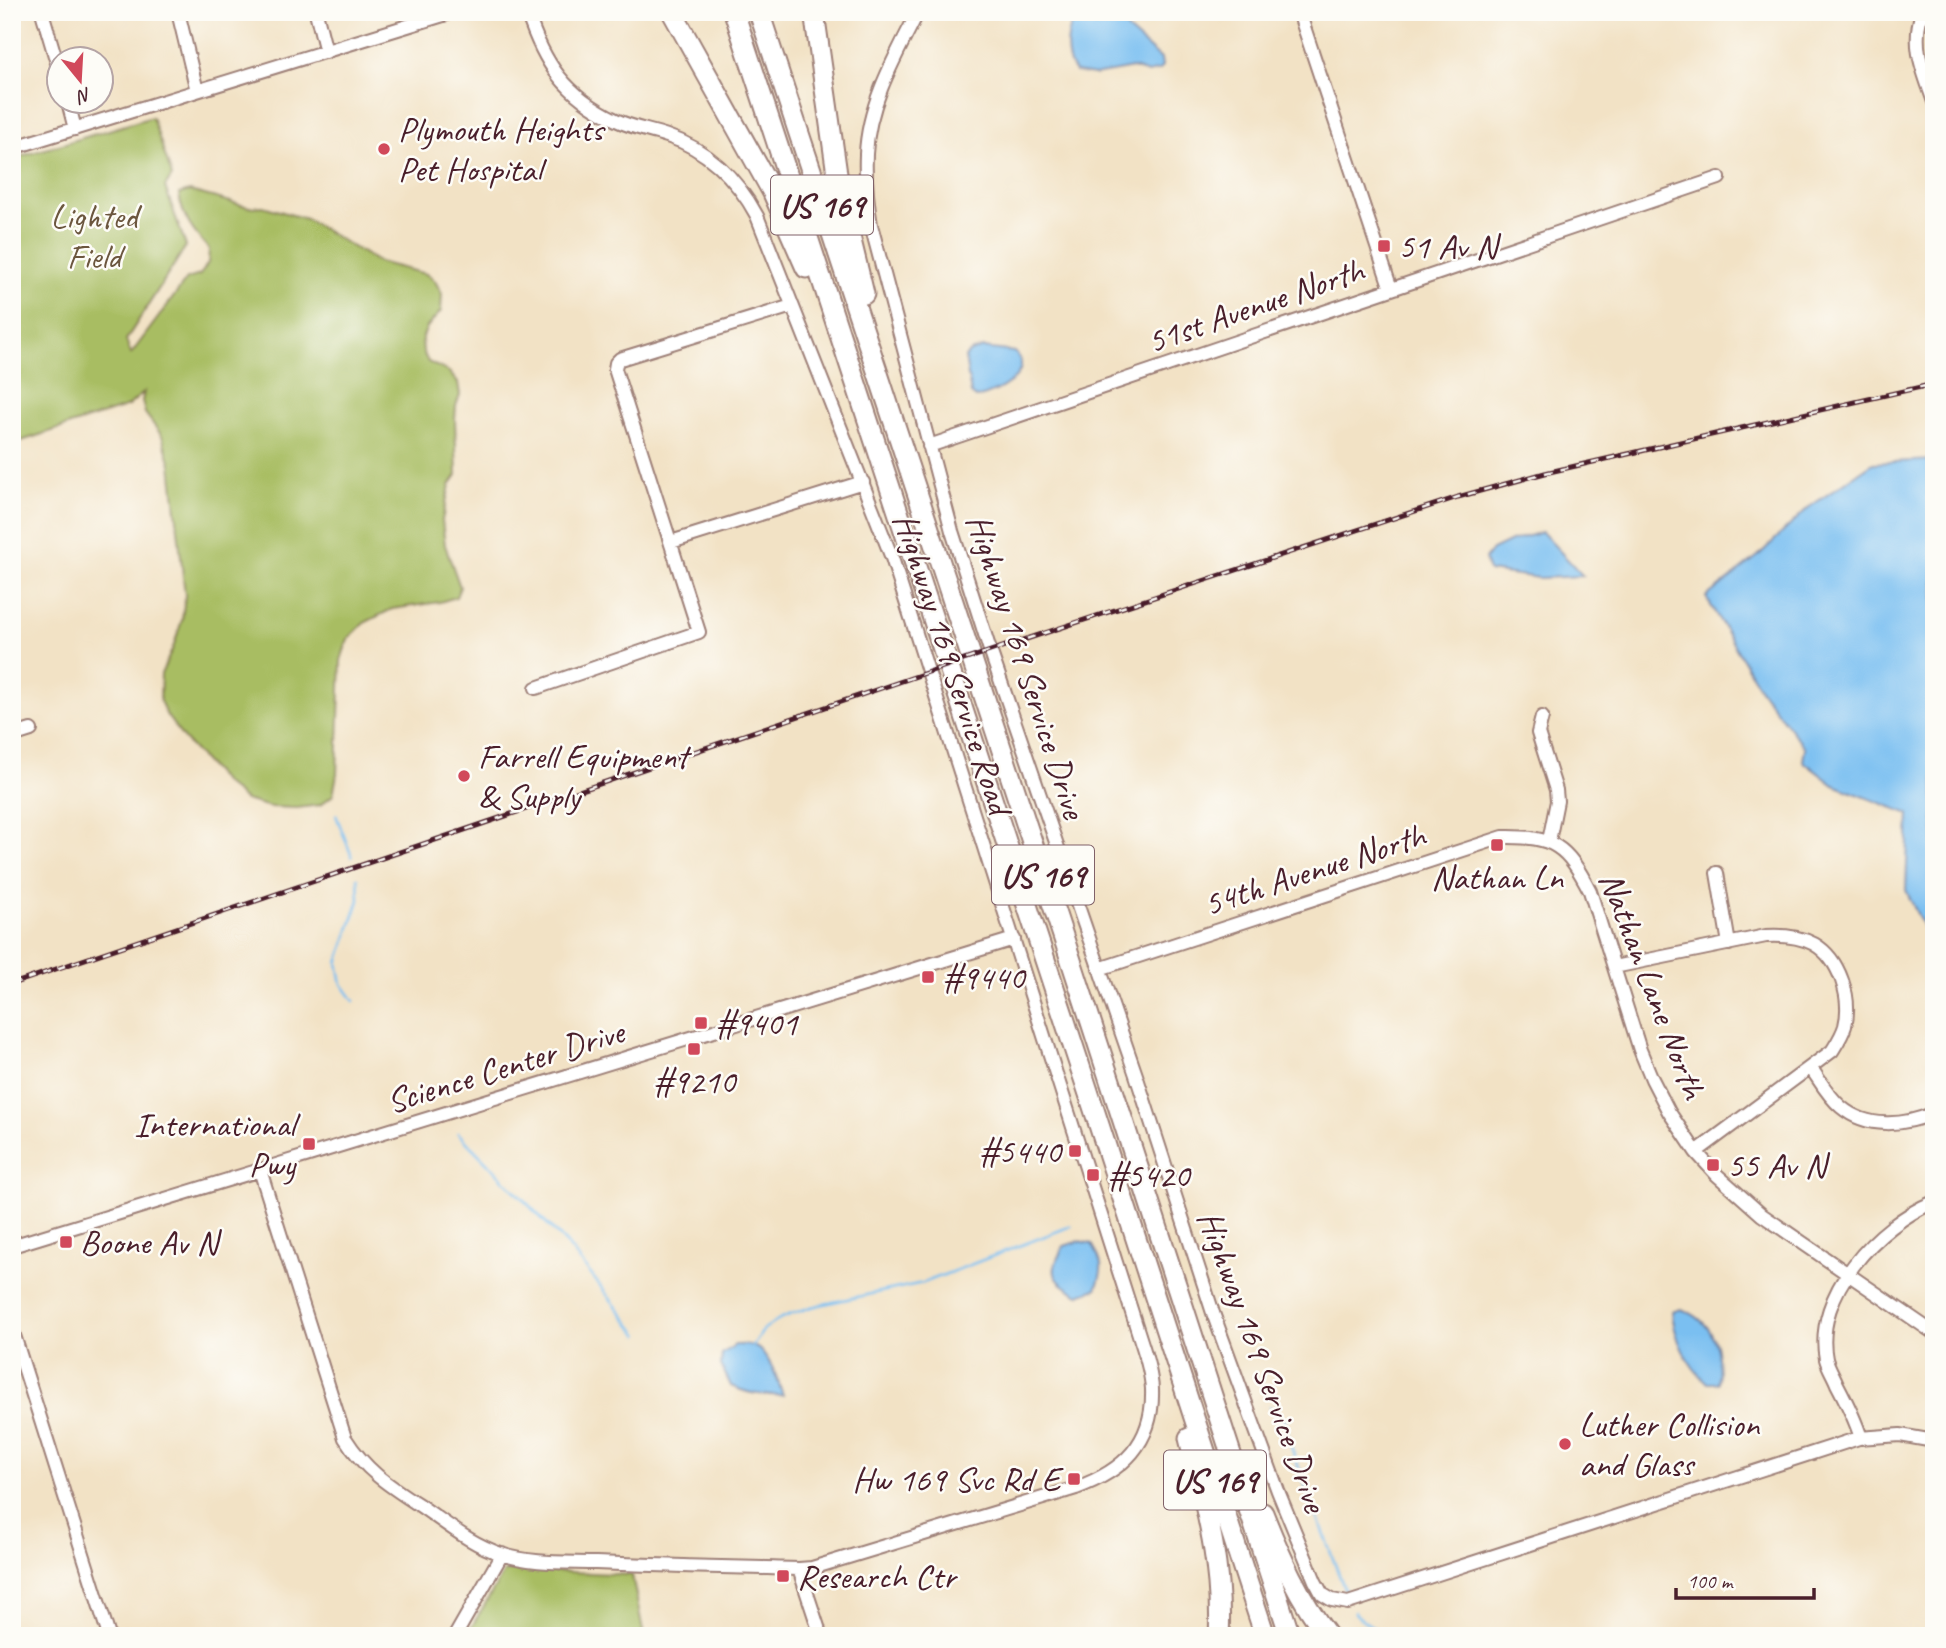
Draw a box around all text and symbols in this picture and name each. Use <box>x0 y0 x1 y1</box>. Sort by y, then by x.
north arrow <box>46 46 116 116</box>
text: N <box>73 82 94 109</box>
place label: Plymouth Heights Pet Hospital <box>398 107 606 192</box>
marker: Plymouth Heights Pet Hospital <box>376 141 392 157</box>
road number: US 169 <box>771 176 873 234</box>
park label: Lighted Field <box>51 194 143 279</box>
place label: 51 Av N <box>1398 224 1501 269</box>
marker: 51 Av N <box>1376 238 1392 254</box>
street label: 51st Avenue North <box>1141 247 1371 364</box>
street label: Highway 169 Service Road <box>883 507 1024 824</box>
street label: Highway 169 Service Drive <box>956 508 1098 827</box>
place label: Farrell Equipment & Supply <box>478 734 692 819</box>
marker: Farrell Equipment & Supply <box>456 768 472 784</box>
street label: 54th Avenue North <box>1198 812 1432 926</box>
marker: Nathan Ln <box>1489 837 1505 853</box>
road number: US 169 <box>992 846 1094 904</box>
place label: Nathan Ln <box>1431 855 1564 900</box>
street label: Nathan Lane North <box>1589 865 1717 1107</box>
place label: #9440 <box>942 955 1027 1000</box>
marker: #9440 <box>920 969 936 985</box>
place label: #9401 <box>715 1001 800 1046</box>
street label: Science Center Drive <box>381 1008 632 1124</box>
marker: #9401 <box>693 1015 709 1031</box>
marker: #9210 <box>686 1041 702 1057</box>
place label: #9210 <box>653 1059 738 1104</box>
place label: International Pwy <box>134 1102 301 1187</box>
place label: #5440 <box>978 1129 1063 1174</box>
marker: International Pwy <box>301 1136 317 1152</box>
marker: #5440 <box>1067 1143 1083 1159</box>
place label: 55 Av N <box>1727 1143 1830 1188</box>
place label: #5420 <box>1107 1153 1192 1198</box>
marker: 55 Av N <box>1705 1157 1721 1173</box>
marker: #5420 <box>1085 1167 1101 1183</box>
street label: Highway 169 Service Drive <box>1187 1204 1339 1520</box>
place label: Boone Av N <box>80 1220 222 1265</box>
marker: Boone Av N <box>58 1234 74 1250</box>
place label: Luther Collision and Glass <box>1579 1402 1760 1487</box>
marker: Luther Collision and Glass <box>1557 1436 1573 1452</box>
road number: US 169 <box>1164 1450 1266 1510</box>
place label: Hw 169 Svc Rd E <box>852 1457 1064 1502</box>
marker: Hw 169 Svc Rd E <box>1066 1471 1082 1487</box>
place label: Research Ctr <box>797 1554 958 1599</box>
scale bar <box>1676 1557 1815 1601</box>
marker: Research Ctr <box>775 1568 791 1584</box>
text: 100 m <box>1687 1568 1734 1594</box>

